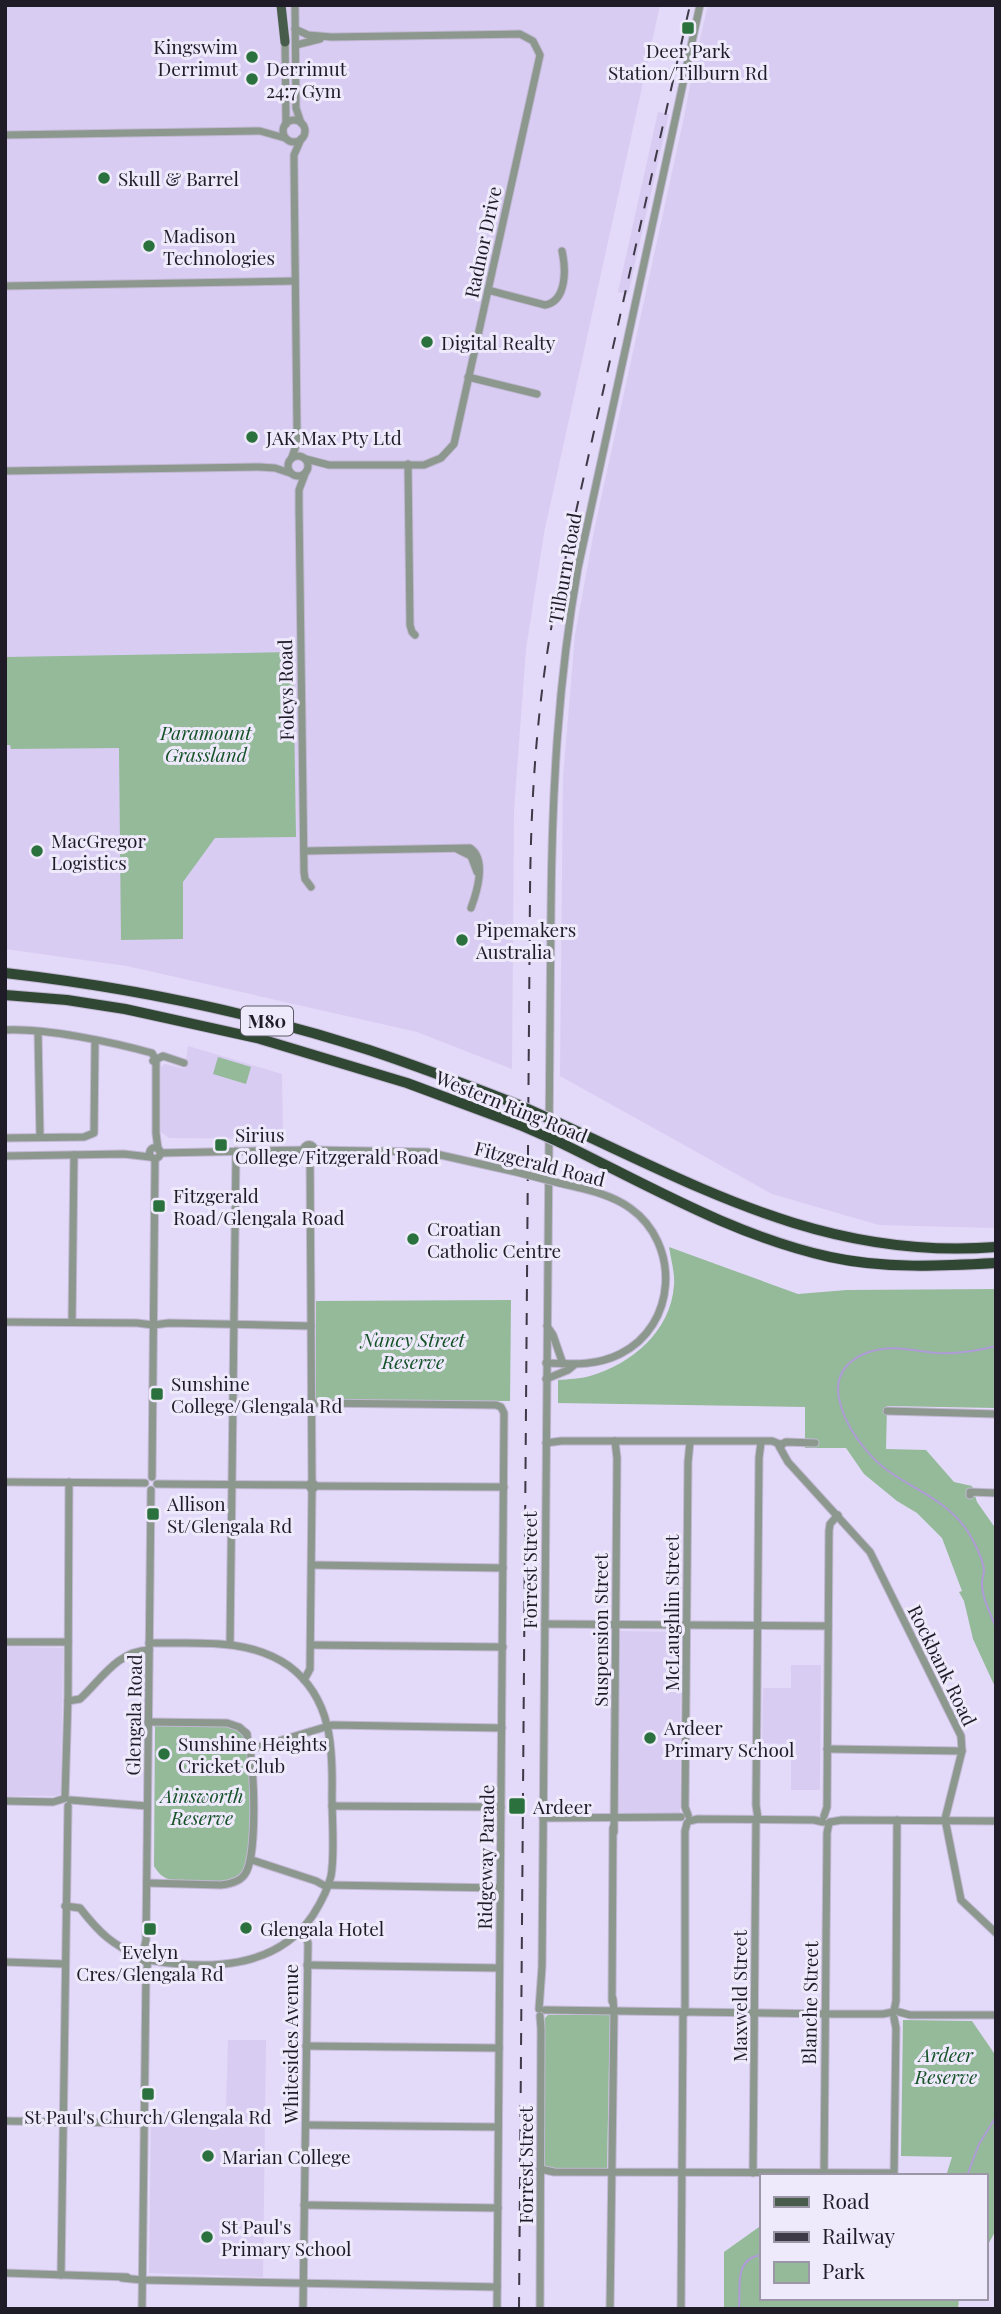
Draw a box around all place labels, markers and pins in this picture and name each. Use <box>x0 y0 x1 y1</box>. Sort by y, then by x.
marker: Deer Park Station/Tilburn Rd <box>680 20 696 36</box>
place label: Kingswim Derrimut <box>153 33 238 81</box>
place label: Deer Park Station/Tilburn Rd <box>608 37 768 85</box>
marker: Kingswim Derrimut <box>244 49 260 65</box>
place label: Derrimut 24:7 Gym <box>266 55 347 103</box>
marker: Derrimut 24:7 Gym <box>244 71 260 87</box>
place label: Skull & Barrel <box>118 165 239 191</box>
marker: Skull & Barrel <box>96 170 112 186</box>
place label: Madison Technologies <box>163 222 275 270</box>
marker: Madison Technologies <box>141 238 157 254</box>
place label: Digital Realty <box>441 329 556 355</box>
marker: Digital Realty <box>419 334 435 350</box>
place label: JAK Max Pty Ltd <box>265 424 402 450</box>
marker: JAK Max Pty Ltd <box>244 429 260 445</box>
place label: MacGregor Logistics <box>51 827 146 875</box>
marker: MacGregor Logistics <box>29 843 45 859</box>
place label: Pipemakers Australia <box>475 916 576 964</box>
marker: Pipemakers Australia <box>454 932 470 948</box>
place label: Sirius College/Fitzgerald Road <box>235 1121 439 1169</box>
marker: Sirius College/Fitzgerald Road <box>213 1137 229 1153</box>
place label: Fitzgerald Road/Glengala Road <box>173 1182 345 1230</box>
marker: Fitzgerald Road/Glengala Road <box>151 1198 167 1214</box>
place label: Croatian Catholic Centre <box>427 1215 561 1263</box>
marker: Croatian Catholic Centre <box>405 1231 421 1247</box>
place label: Sunshine College/Glengala Rd <box>171 1370 342 1418</box>
marker: Sunshine College/Glengala Rd <box>149 1386 165 1402</box>
place label: Allison St/Glengala Rd <box>166 1490 292 1538</box>
marker: Allison St/Glengala Rd <box>145 1506 161 1522</box>
place label: Ardeer Primary School <box>663 1714 795 1762</box>
place label: Sunshine Heights Cricket Club <box>178 1730 327 1778</box>
marker: Ardeer Primary School <box>642 1730 658 1746</box>
marker: Sunshine Heights Cricket Club <box>156 1746 172 1762</box>
place label: Ardeer <box>532 1793 592 1819</box>
marker: Ardeer <box>507 1796 527 1816</box>
place label: Glengala Hotel <box>260 1915 385 1941</box>
marker: Glengala Hotel <box>238 1920 254 1936</box>
marker: Evelyn Cres/Glengala Rd <box>142 1921 158 1937</box>
place label: Evelyn Cres/Glengala Rd <box>76 1938 224 1986</box>
marker: St Paul's Church/Glengala Rd <box>140 2086 156 2102</box>
place label: St Paul's Church/Glengala Rd <box>24 2103 272 2129</box>
place label: Marian College <box>222 2143 351 2169</box>
marker: Marian College <box>200 2148 216 2164</box>
place label: St Paul's Primary School <box>221 2213 352 2261</box>
marker: St Paul's Primary School <box>199 2229 215 2245</box>

